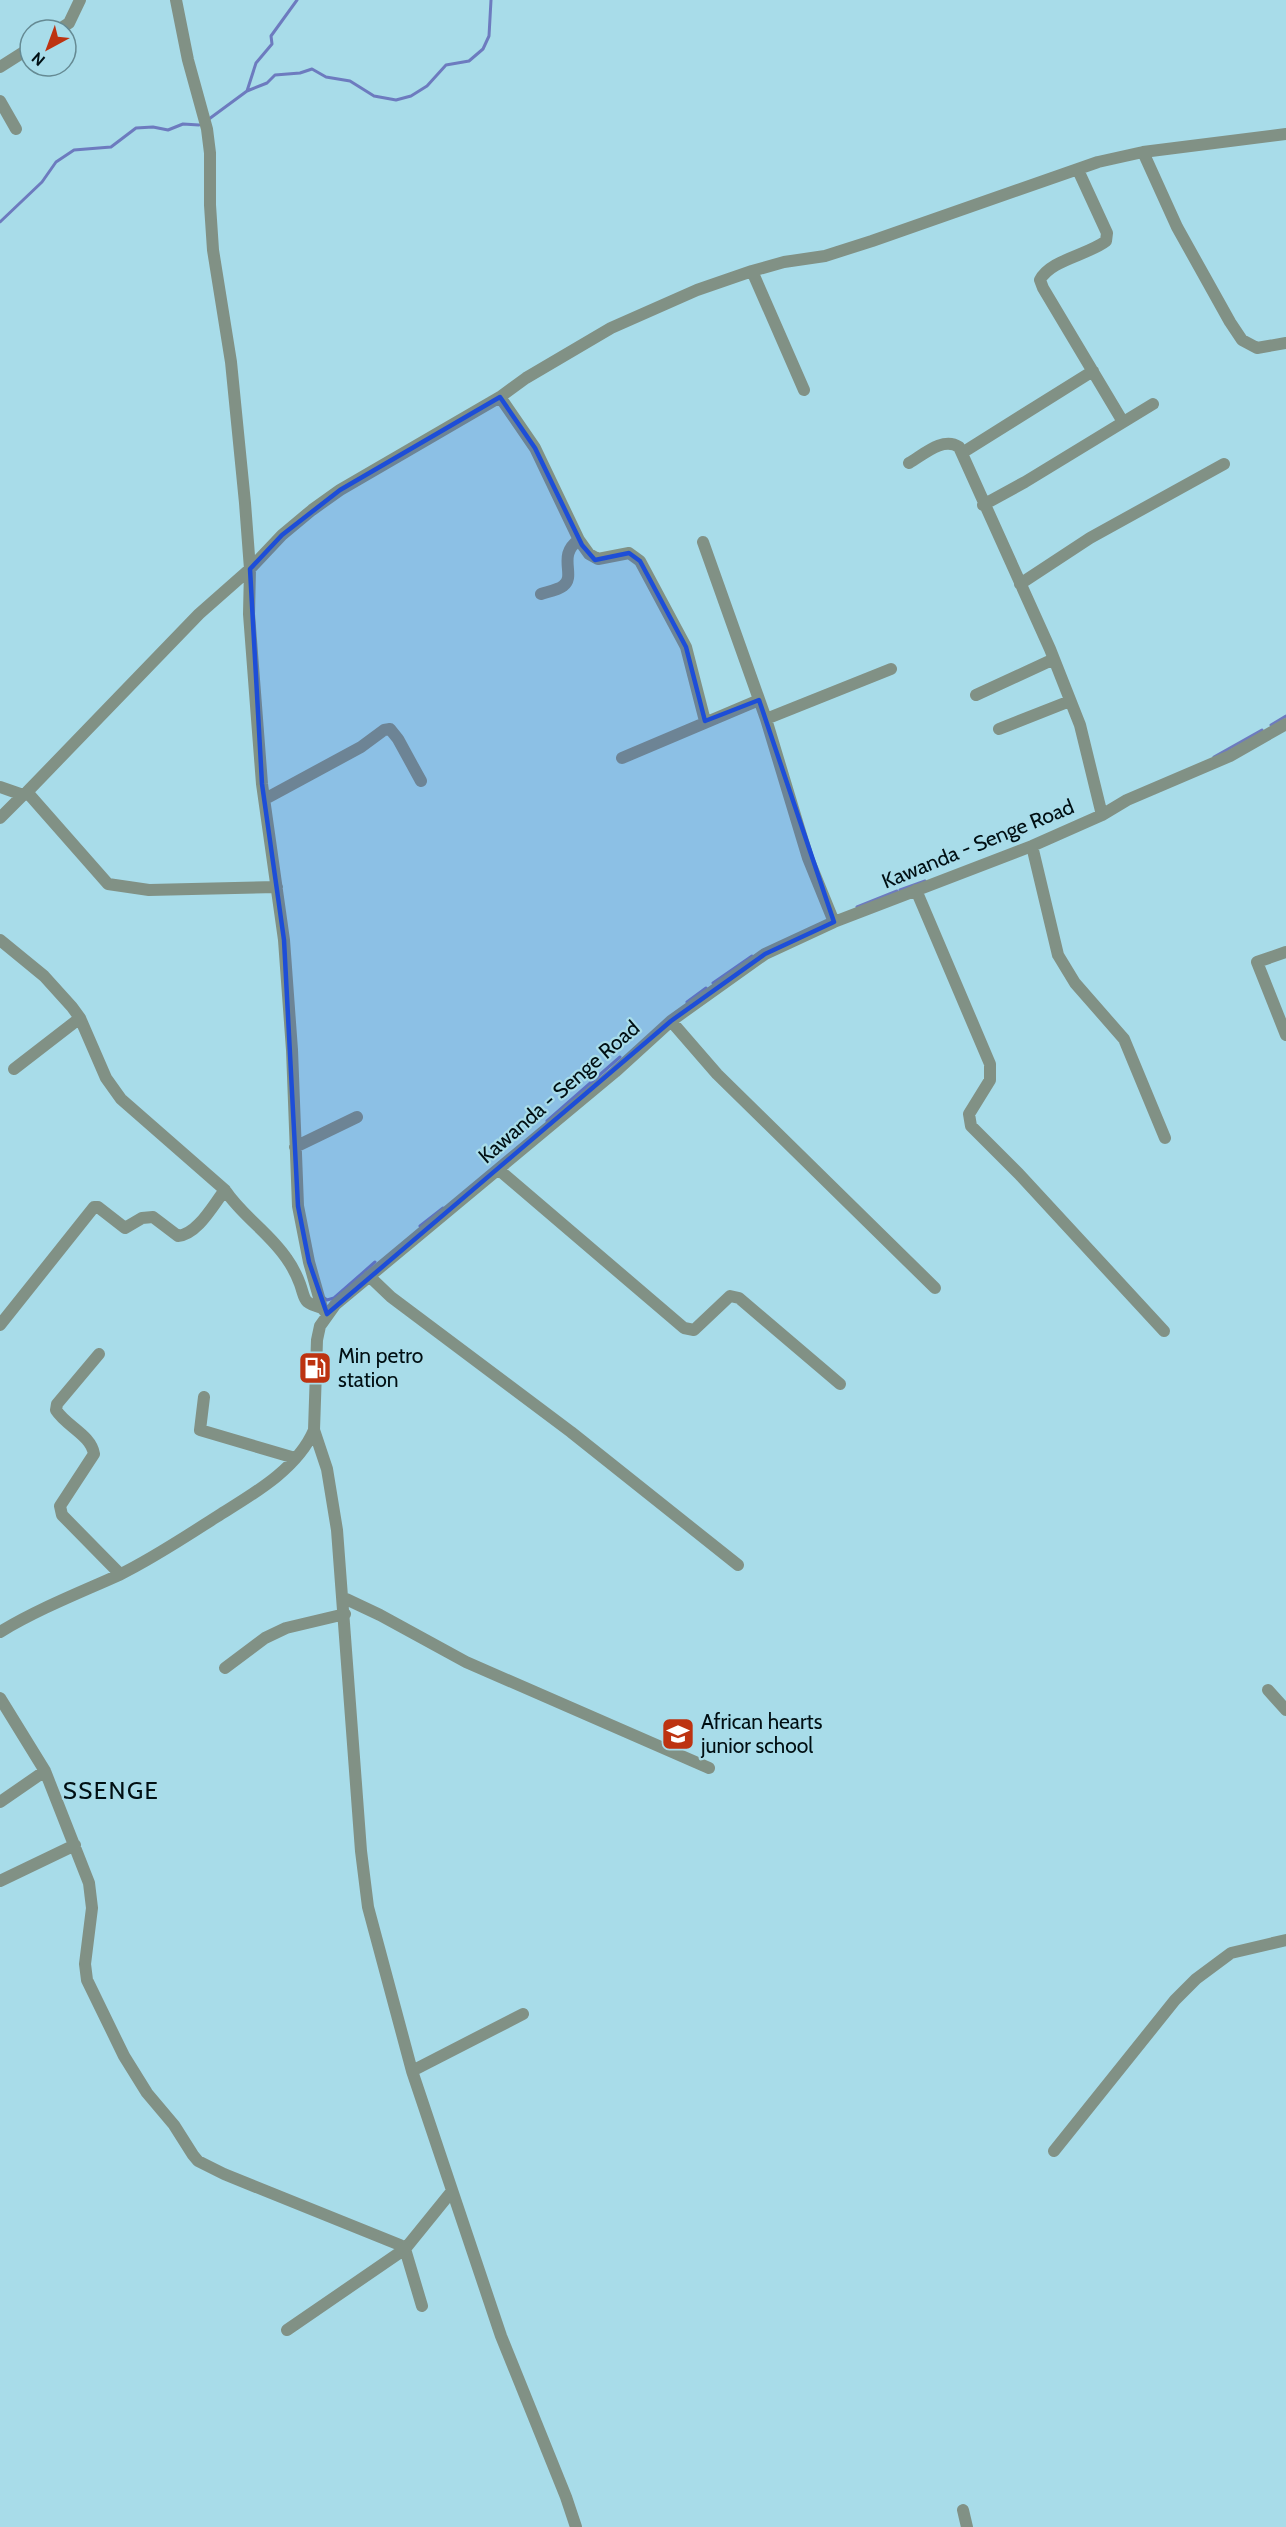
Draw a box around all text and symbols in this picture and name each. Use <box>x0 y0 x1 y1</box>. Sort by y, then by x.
north arrow <box>18 18 78 78</box>
text: N <box>28 48 49 70</box>
street label: Kawanda - Senge Road <box>878 794 1078 894</box>
street label: Kawanda - Senge Road <box>473 1015 644 1168</box>
place label: Min petro station <box>338 1343 423 1392</box>
fuel station icon: Min petro station <box>297 1350 333 1386</box>
place label: African hearts junior school <box>700 1709 823 1759</box>
school or university icon: African hearts junior school <box>660 1716 696 1752</box>
district label: SSENGE <box>63 1776 159 1805</box>

